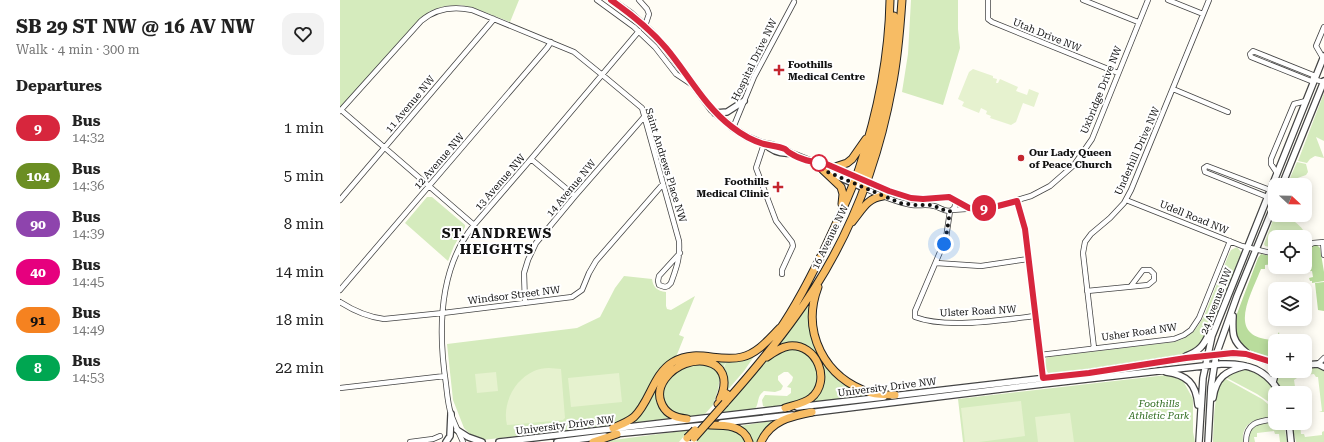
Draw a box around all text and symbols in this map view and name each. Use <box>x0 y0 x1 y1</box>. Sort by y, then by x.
button: heart <box>282 13 324 55</box>
text: SB 29 ST NW @ 16 AV NW <box>16 15 255 38</box>
street label: Hospital Drive NW <box>729 16 779 103</box>
street label: Utah Drive NW <box>1011 16 1084 54</box>
text: Walk · 4 min · 300 m <box>16 42 140 57</box>
street label: Uxbridge Drive NW <box>1078 44 1124 136</box>
place label: Foothills Medical Centre <box>788 59 865 82</box>
marker: Foothills Medical Centre <box>773 64 785 76</box>
street label: 11 Avenue NW <box>383 73 437 134</box>
text: Departures <box>16 77 102 95</box>
street label: Underhill Drive NW <box>1113 104 1162 197</box>
street label: Saint Andrews Place NW <box>643 107 689 224</box>
text: Bus <box>72 112 100 130</box>
text: 1 min <box>284 119 324 137</box>
text: 9 <box>34 120 42 136</box>
text: 14:32 <box>72 130 104 145</box>
street label: 12 Avenue NW <box>412 130 467 191</box>
place label: Our Lady Queen of Peace Church <box>1029 147 1112 170</box>
street label: 13 Avenue NW <box>473 151 528 212</box>
marker: Our Lady Queen of Peace Church <box>1016 153 1026 163</box>
unlabelled marker <box>810 154 828 172</box>
street label: 14 Avenue NW <box>544 157 598 218</box>
text: Bus <box>72 160 100 178</box>
text: 5 min <box>284 167 324 185</box>
text: 104 <box>26 168 50 184</box>
place label: Foothills Medical Clinic <box>697 176 769 199</box>
text: 14:36 <box>72 178 104 193</box>
north arrow <box>1268 178 1312 222</box>
map controls <box>1268 178 1312 430</box>
marker: Foothills Medical Clinic <box>772 181 784 193</box>
line badge: 9 <box>971 195 997 221</box>
street label: Udell Road NW <box>1158 198 1231 236</box>
text: 9 <box>980 200 988 216</box>
street label: 16 Avenue NW <box>810 202 851 271</box>
text: Bus <box>72 208 100 226</box>
text: 8 min <box>284 215 324 233</box>
text: 90 <box>30 216 46 232</box>
district label: ST. ANDREWS HEIGHTS <box>442 225 552 257</box>
text: 14:39 <box>72 226 104 241</box>
button: locate <box>1268 230 1312 274</box>
your location <box>934 234 954 254</box>
text: Bus <box>72 256 100 274</box>
text: 14 min <box>275 263 324 281</box>
text: 40 <box>30 264 46 280</box>
street label: 24 Avenue NW <box>1198 265 1234 336</box>
text: 14:45 <box>72 274 104 289</box>
button: layers <box>1268 282 1312 326</box>
street label: Windsor Street NW <box>467 284 562 306</box>
street label: Ulster Road NW <box>939 303 1018 319</box>
text: Bus <box>72 304 100 322</box>
text: 18 min <box>275 311 324 329</box>
text: 91 <box>30 312 46 328</box>
street label: Usher Road NW <box>1100 321 1178 343</box>
text: 14:49 <box>72 322 104 337</box>
button: + <box>1268 334 1312 378</box>
text: Bus <box>72 352 100 370</box>
text: 22 min <box>275 359 324 377</box>
text: 8 <box>34 360 42 376</box>
text: 14:53 <box>72 370 104 385</box>
street label: University Drive NW <box>837 375 938 399</box>
button: − <box>1268 386 1312 430</box>
park label: Foothills Athletic Park <box>1128 398 1190 421</box>
street label: University Drive NW <box>515 413 616 437</box>

